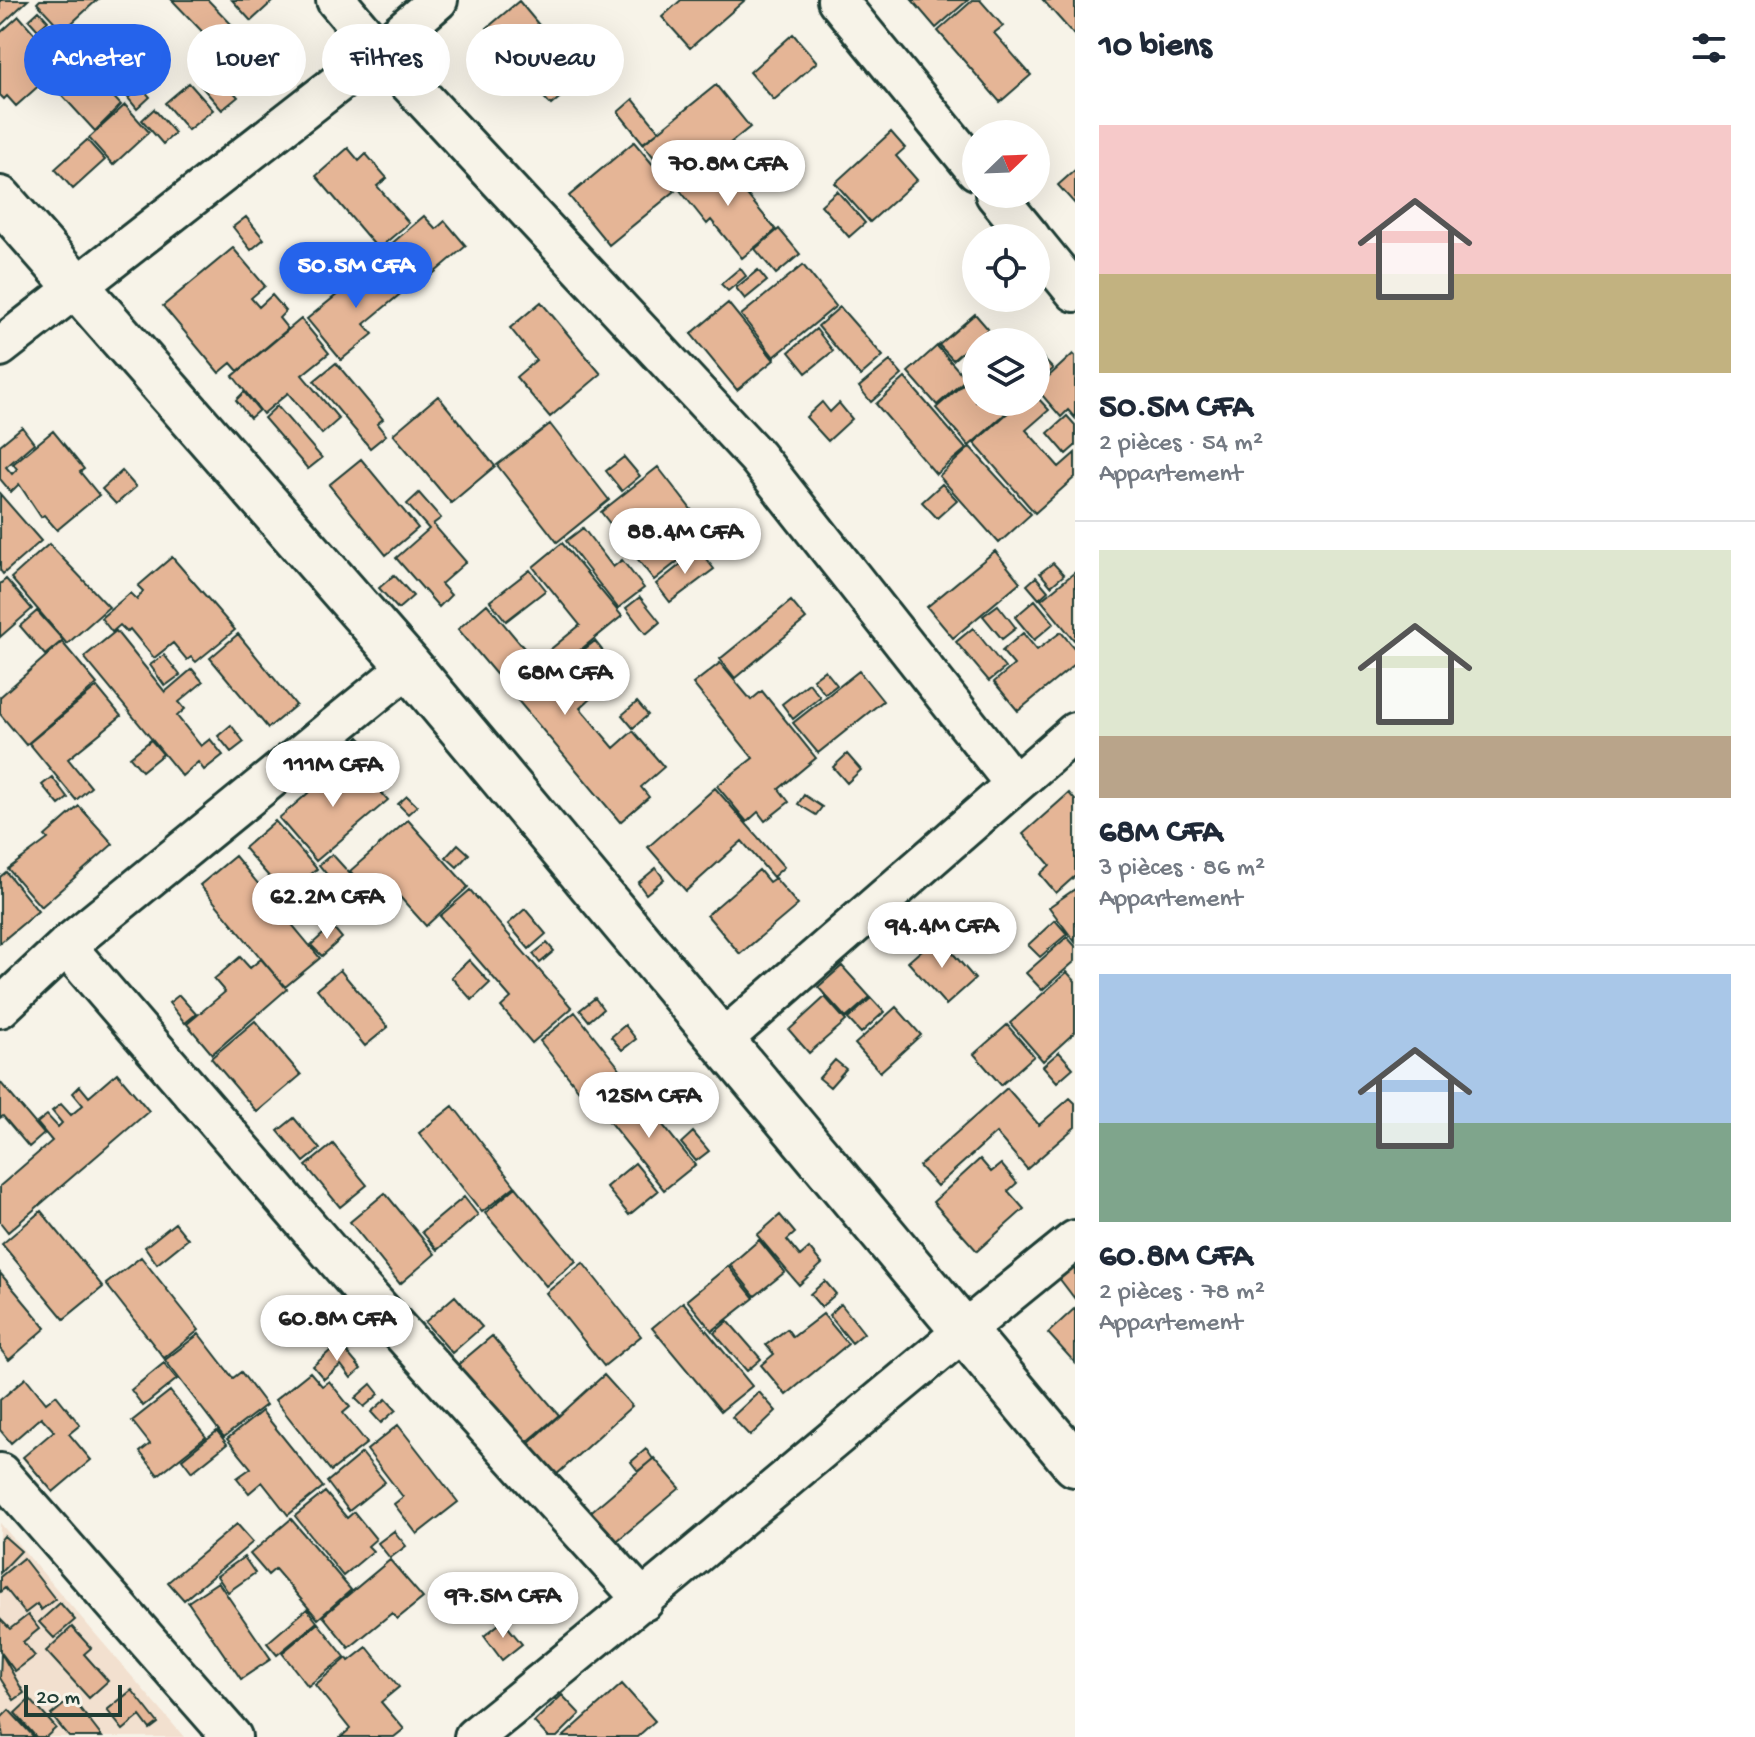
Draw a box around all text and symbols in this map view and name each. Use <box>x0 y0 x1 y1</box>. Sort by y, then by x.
chip: Acheter <box>24 24 171 96</box>
chip: Louer <box>187 24 306 96</box>
chip: Filtres <box>322 24 450 96</box>
chip: Nouveau <box>466 24 624 96</box>
icon: filters <box>1687 26 1731 70</box>
text: 10 biens <box>1099 28 1212 68</box>
north arrow <box>962 120 1050 208</box>
map controls <box>962 120 1050 416</box>
pin: 70.8M CFA <box>636 140 820 208</box>
text: 70.8M CFA <box>669 150 787 181</box>
icon: home <box>1343 177 1487 321</box>
button: locate <box>962 224 1050 312</box>
pin: 50.5M CFA <box>264 242 448 310</box>
text: 50.5M CFA <box>297 252 415 283</box>
button: layers <box>962 328 1050 416</box>
text: 50.5M CFA <box>1099 389 1252 429</box>
text: 2 pièces · 54 m² <box>1099 429 1263 460</box>
text: Appartement <box>1099 460 1242 491</box>
pin: 88.4M CFA <box>593 508 777 576</box>
text: 88.4M CFA <box>627 518 743 549</box>
icon: home <box>1343 602 1487 746</box>
pin: 68M CFA <box>491 649 639 717</box>
text: 68M CFA <box>518 659 612 690</box>
pin: 111M CFA <box>250 741 416 809</box>
text: 111M CFA <box>284 751 382 782</box>
text: 68M CFA <box>1099 814 1222 854</box>
text: 3 pièces · 86 m² <box>1099 854 1265 885</box>
pin: 62.2M CFA <box>235 873 419 941</box>
text: 62.2M CFA <box>270 883 384 914</box>
text: Appartement <box>1099 885 1242 916</box>
pin: 94.4M CFA <box>850 902 1034 970</box>
text: 94.4M CFA <box>886 912 998 943</box>
icon: home <box>1343 1026 1487 1170</box>
pin: 125M CFA <box>566 1072 732 1140</box>
text: 125M CFA <box>597 1082 701 1113</box>
text: 60.8M CFA <box>1099 1238 1252 1278</box>
text: 2 pièces · 78 m² <box>1099 1278 1265 1309</box>
pin: 60.8M CFA <box>245 1295 429 1363</box>
text: 60.8M CFA <box>278 1305 396 1336</box>
text: Appartement <box>1099 1309 1242 1340</box>
pin: 97.5M CFA <box>411 1572 595 1640</box>
text: 97.5M CFA <box>445 1582 561 1613</box>
scale bar <box>24 1681 122 1717</box>
text: 20 m <box>36 1686 80 1712</box>

